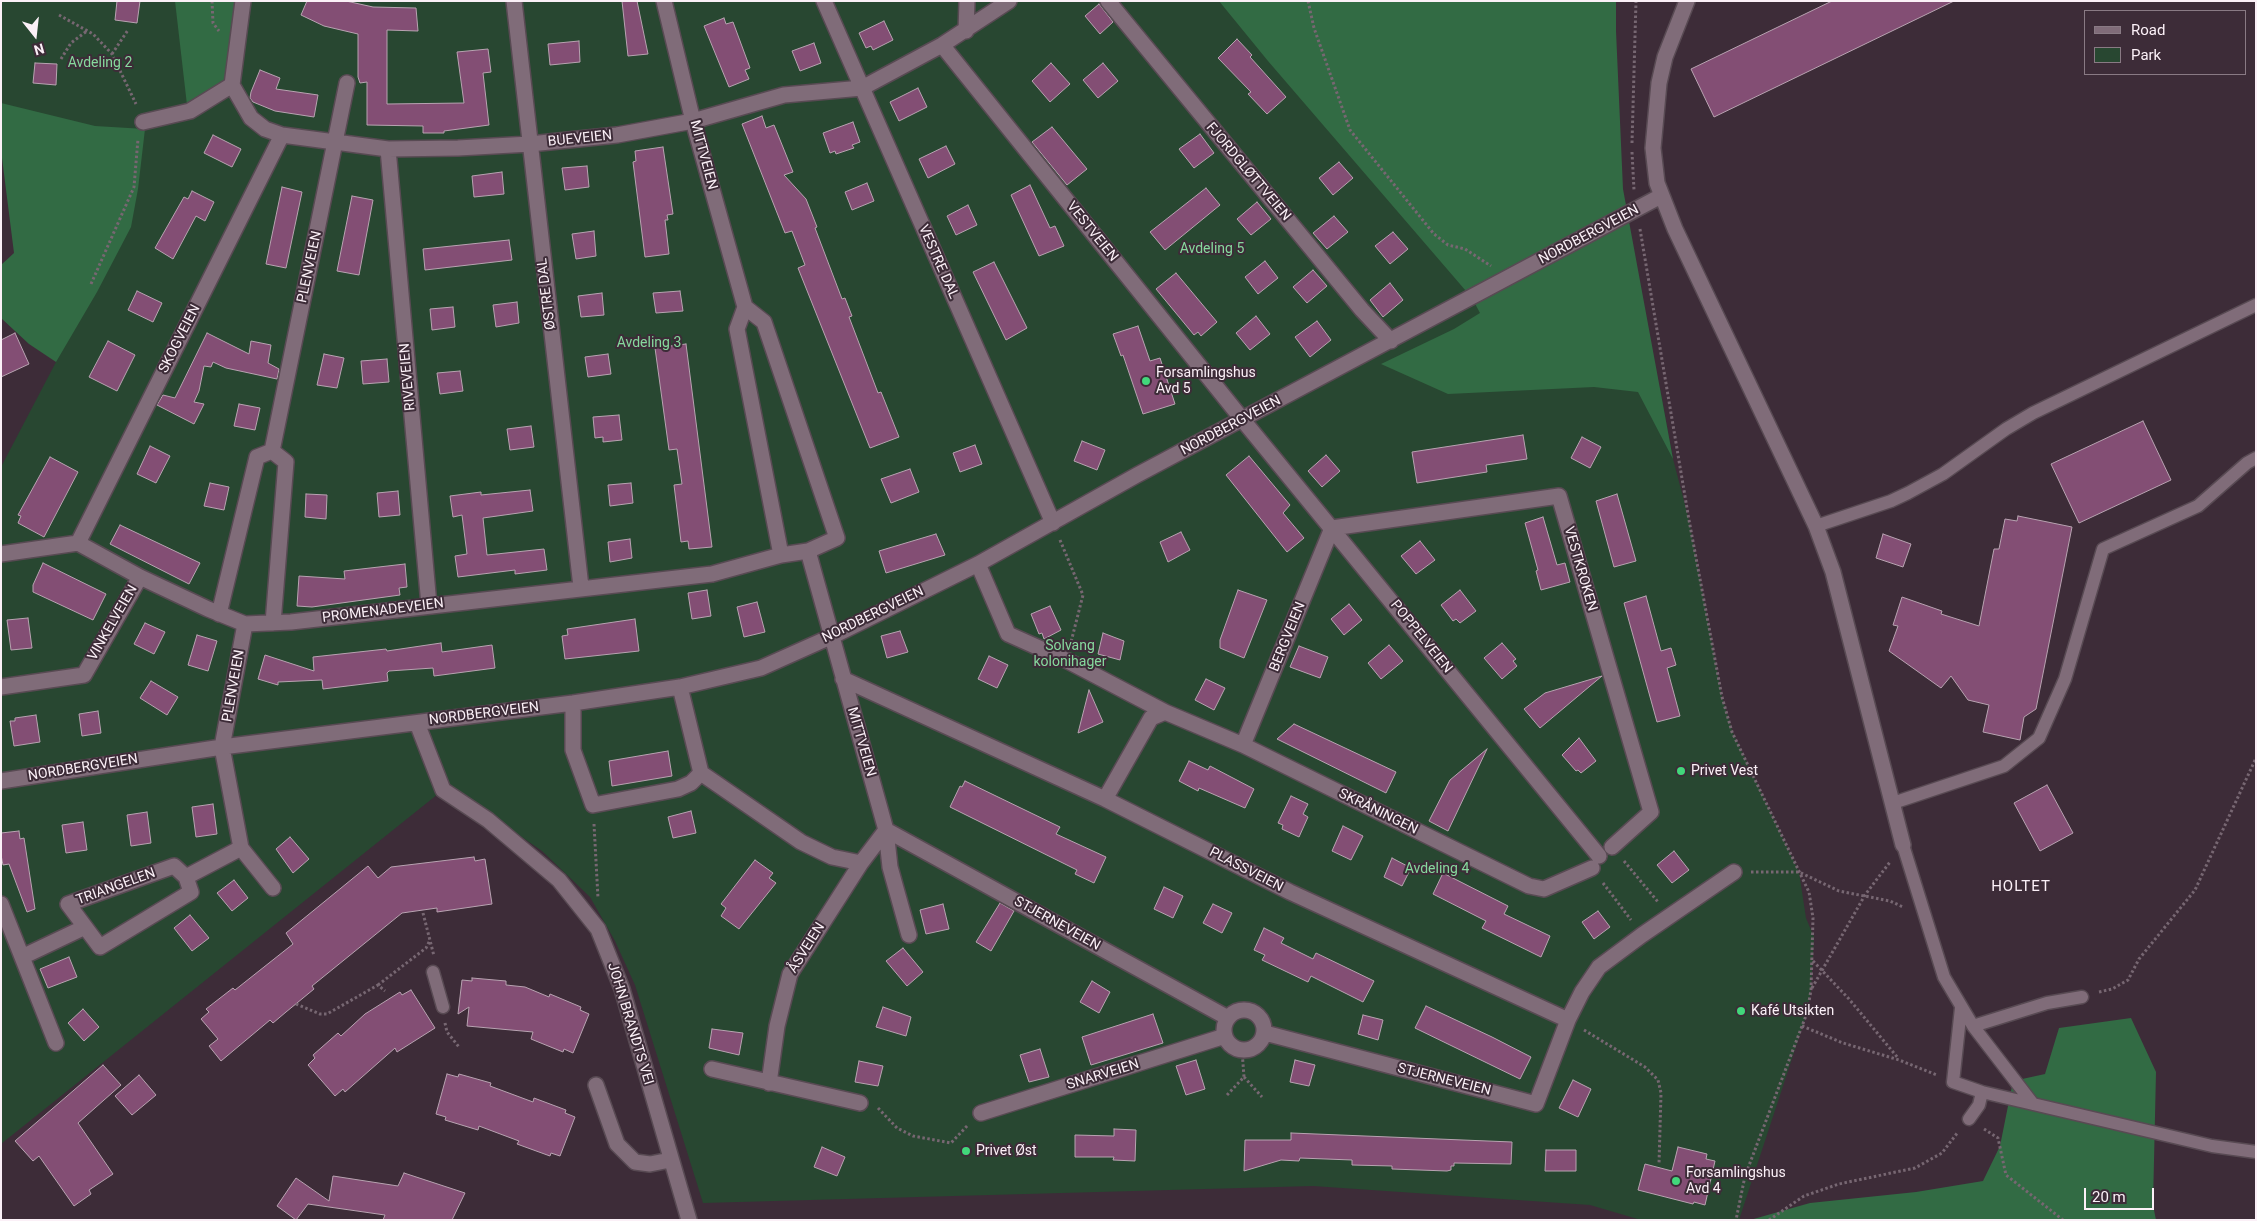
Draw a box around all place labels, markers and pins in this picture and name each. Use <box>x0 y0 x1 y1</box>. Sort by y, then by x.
place label: Forsamlingshus Avd 5 <box>1156 365 1256 398</box>
marker: Forsamlingshus Avd 5 <box>1140 375 1152 387</box>
place label: Privet Vest <box>1691 763 1758 779</box>
marker: Privet Vest <box>1675 765 1687 777</box>
place label: Kafé Utsikten <box>1751 1003 1834 1019</box>
marker: Kafé Utsikten <box>1735 1005 1747 1017</box>
place label: Privet Øst <box>976 1143 1037 1159</box>
marker: Privet Øst <box>960 1145 972 1157</box>
place label: Forsamlingshus Avd 4 <box>1686 1165 1786 1198</box>
marker: Forsamlingshus Avd 4 <box>1670 1175 1682 1187</box>

